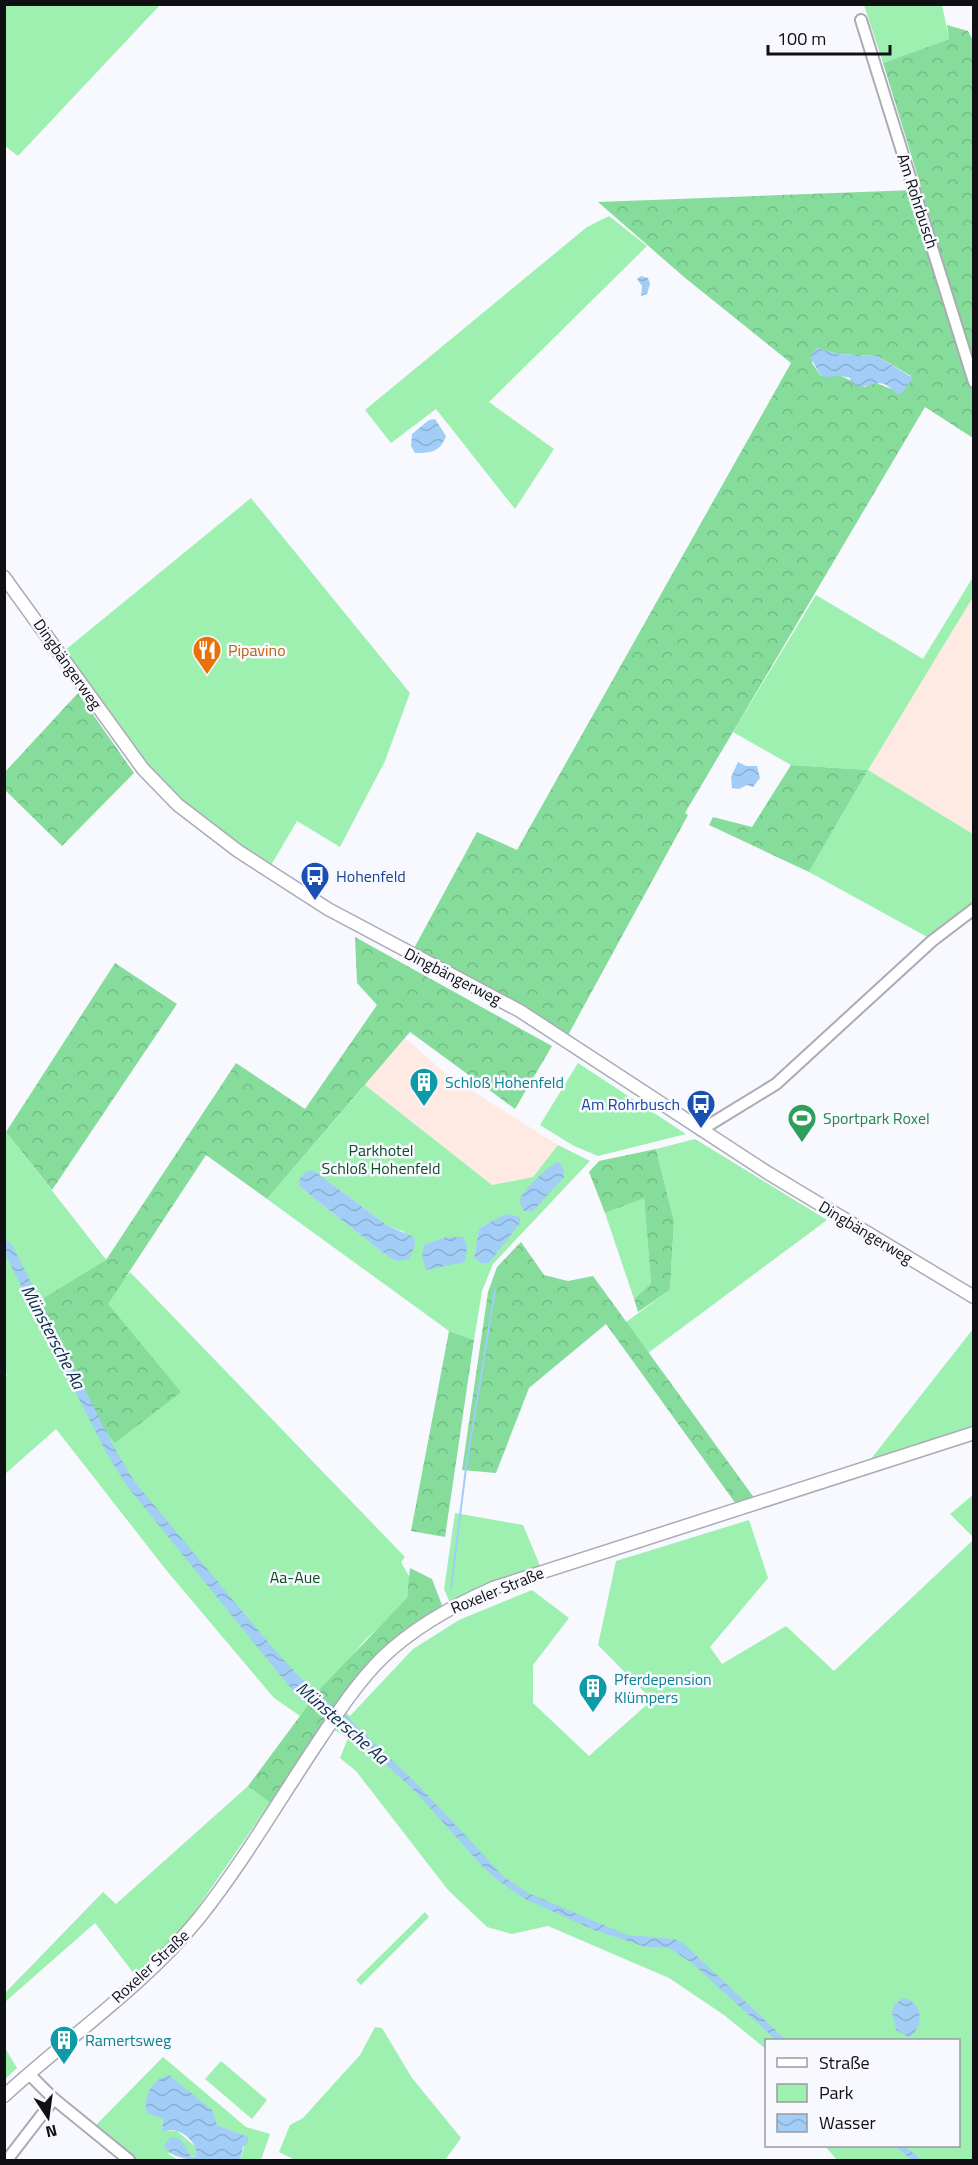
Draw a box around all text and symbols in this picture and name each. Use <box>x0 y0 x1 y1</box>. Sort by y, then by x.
scale bar <box>768 18 890 56</box>
text: 100 m <box>777 25 826 52</box>
street label: Am Rohrbusch <box>891 150 945 252</box>
street label: Dingbängerweg <box>28 614 108 714</box>
restaurant icon: Pipavino <box>191 634 223 676</box>
place label: Pipavino <box>228 638 286 662</box>
bus stop icon: Hohenfeld <box>299 860 331 902</box>
place label: Hohenfeld <box>336 864 406 888</box>
street label: Dingbängerweg <box>400 941 506 1011</box>
building icon: Schloß Hohenfeld <box>408 1066 440 1108</box>
place label: Schloß Hohenfeld <box>445 1070 564 1094</box>
bus stop icon: Am Rohrbusch <box>685 1088 717 1130</box>
place label: Am Rohrbusch <box>581 1092 680 1116</box>
sports icon: Sportpark Roxel <box>786 1102 818 1144</box>
place label: Sportpark Roxel <box>823 1106 930 1130</box>
park label: Parkhotel Schloß Hohenfeld <box>322 1138 440 1180</box>
street label: Dingbängerweg <box>814 1194 918 1270</box>
water label: Münstersche Aa <box>15 1280 93 1395</box>
street label: Roxeler Straße <box>447 1560 547 1620</box>
park label: Aa-Aue <box>270 1565 320 1589</box>
place label: Pferdepension Klümpers <box>614 1667 712 1709</box>
building icon: Pferdepension Klümpers <box>577 1672 609 1714</box>
water label: Münstersche Aa <box>290 1675 395 1771</box>
street label: Roxeler Straße <box>106 1924 194 2008</box>
building icon: Ramertsweg <box>48 2024 80 2066</box>
place label: Ramertsweg <box>85 2028 171 2052</box>
legend <box>765 2039 960 2147</box>
text: Straße <box>819 2049 870 2076</box>
text: Park <box>819 2079 854 2106</box>
north arrow <box>18 2087 78 2147</box>
text: Wasser <box>819 2109 876 2136</box>
text: N <box>43 2119 59 2145</box>

